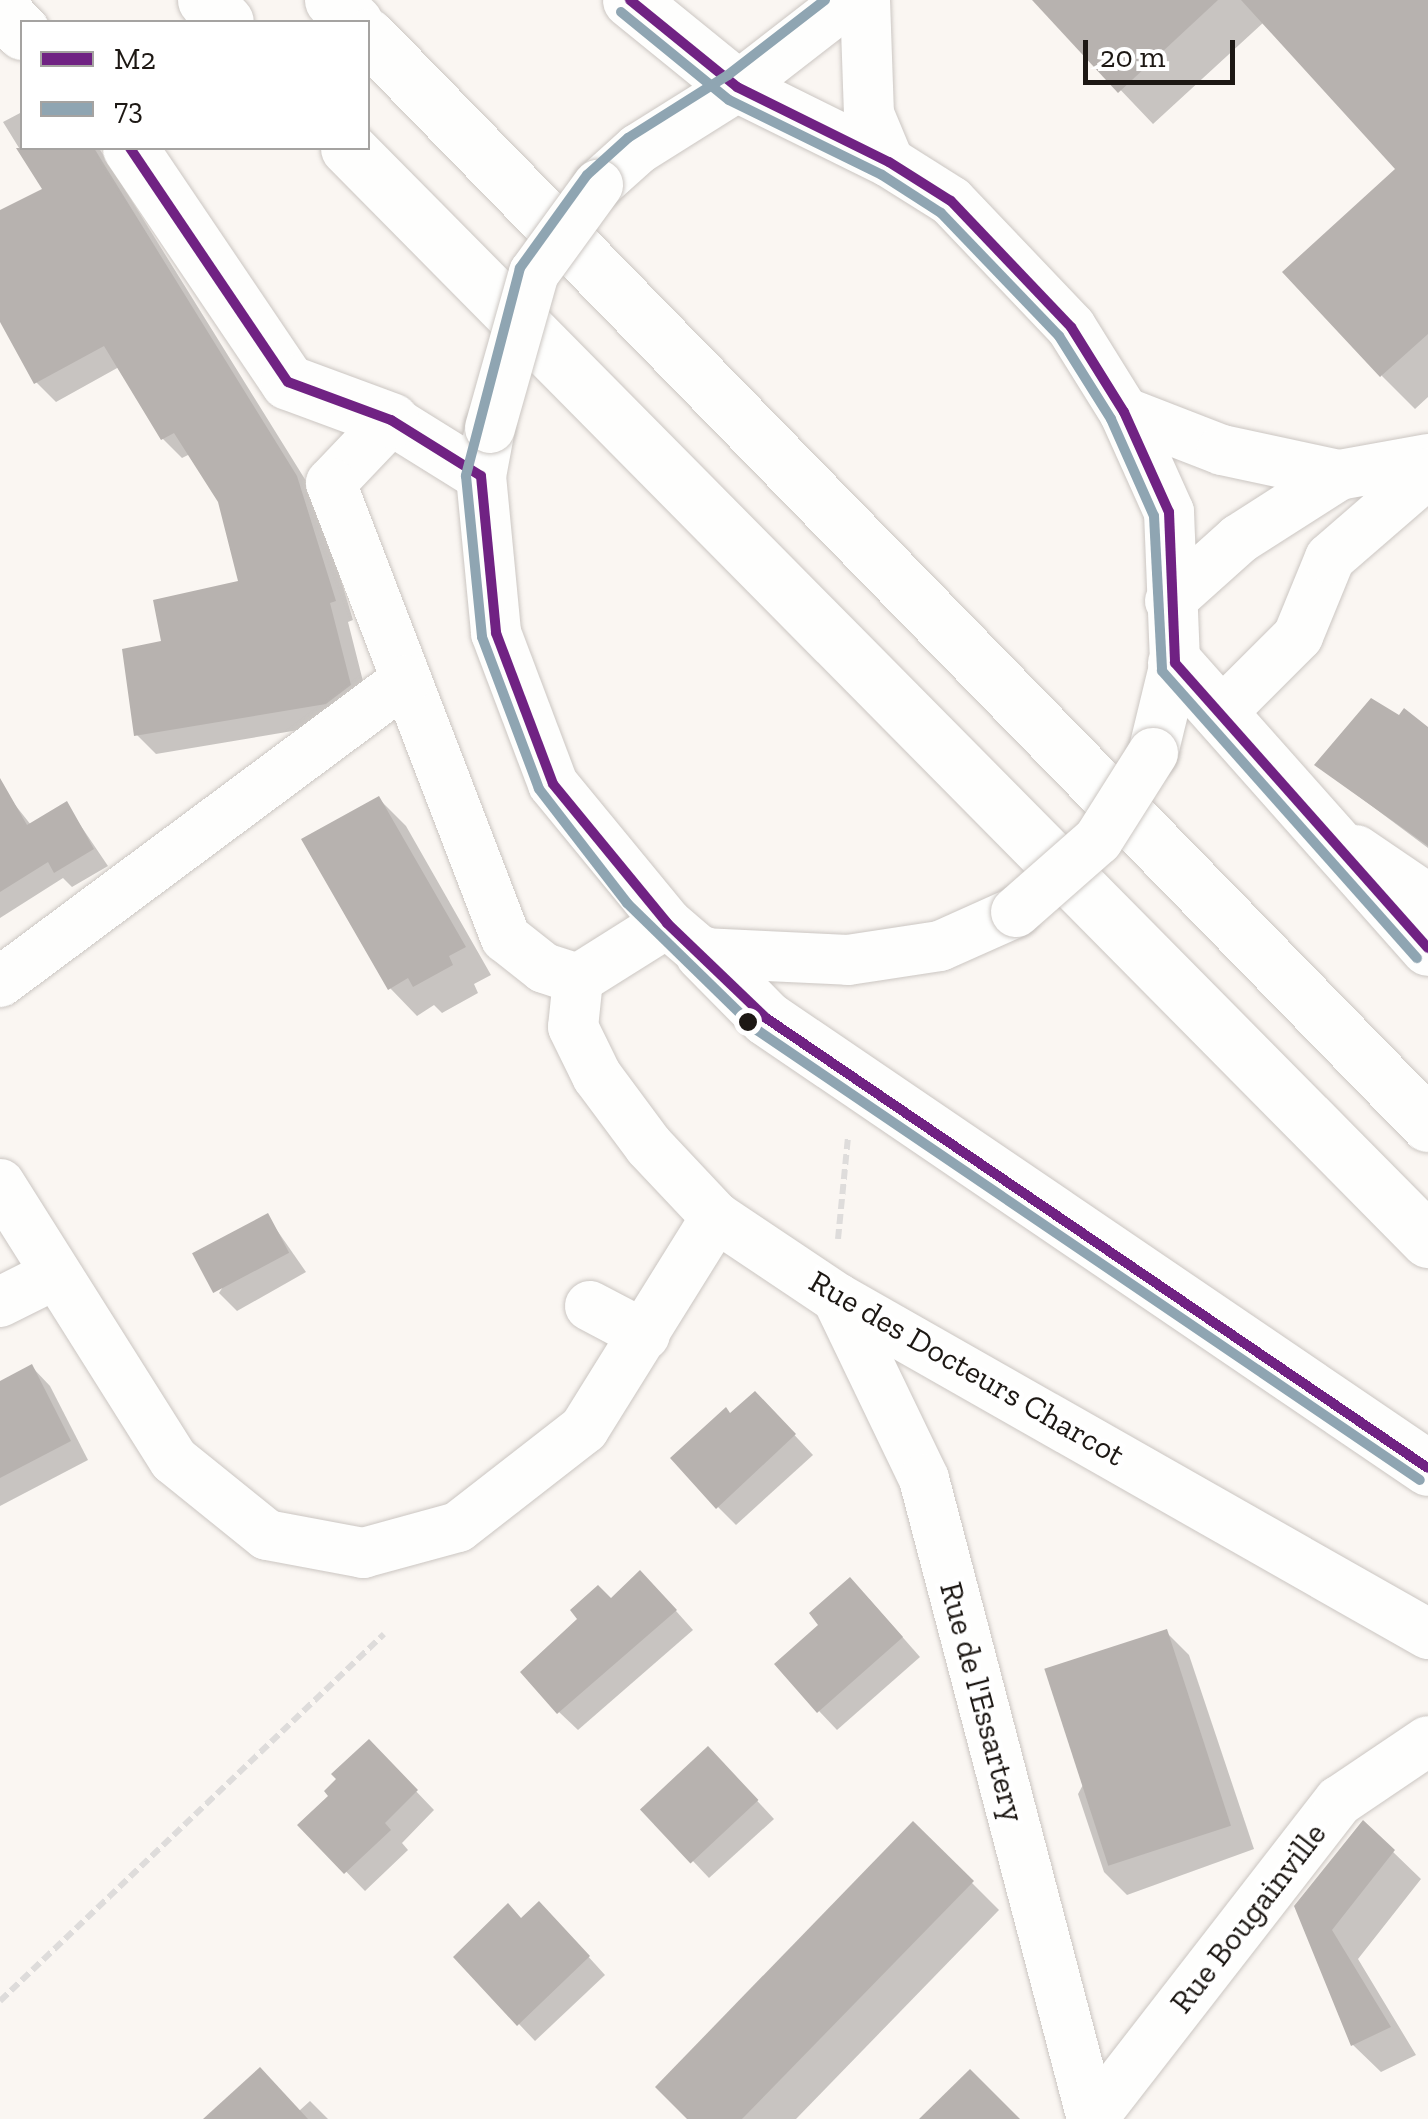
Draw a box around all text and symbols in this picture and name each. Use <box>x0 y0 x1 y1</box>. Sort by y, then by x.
legend <box>20 20 370 150</box>
scale bar <box>1088 20 1240 82</box>
text: 20 m <box>1100 39 1165 75</box>
text: M2 <box>114 41 156 77</box>
text: 73 <box>114 91 143 127</box>
unlabelled marker <box>738 1012 758 1032</box>
street label: Rue des Docteurs Charcot <box>802 1262 1132 1474</box>
street label: Rue de l'Essartery <box>932 1578 1032 1826</box>
street label: Rue Bougainville <box>1162 1815 1334 2021</box>

